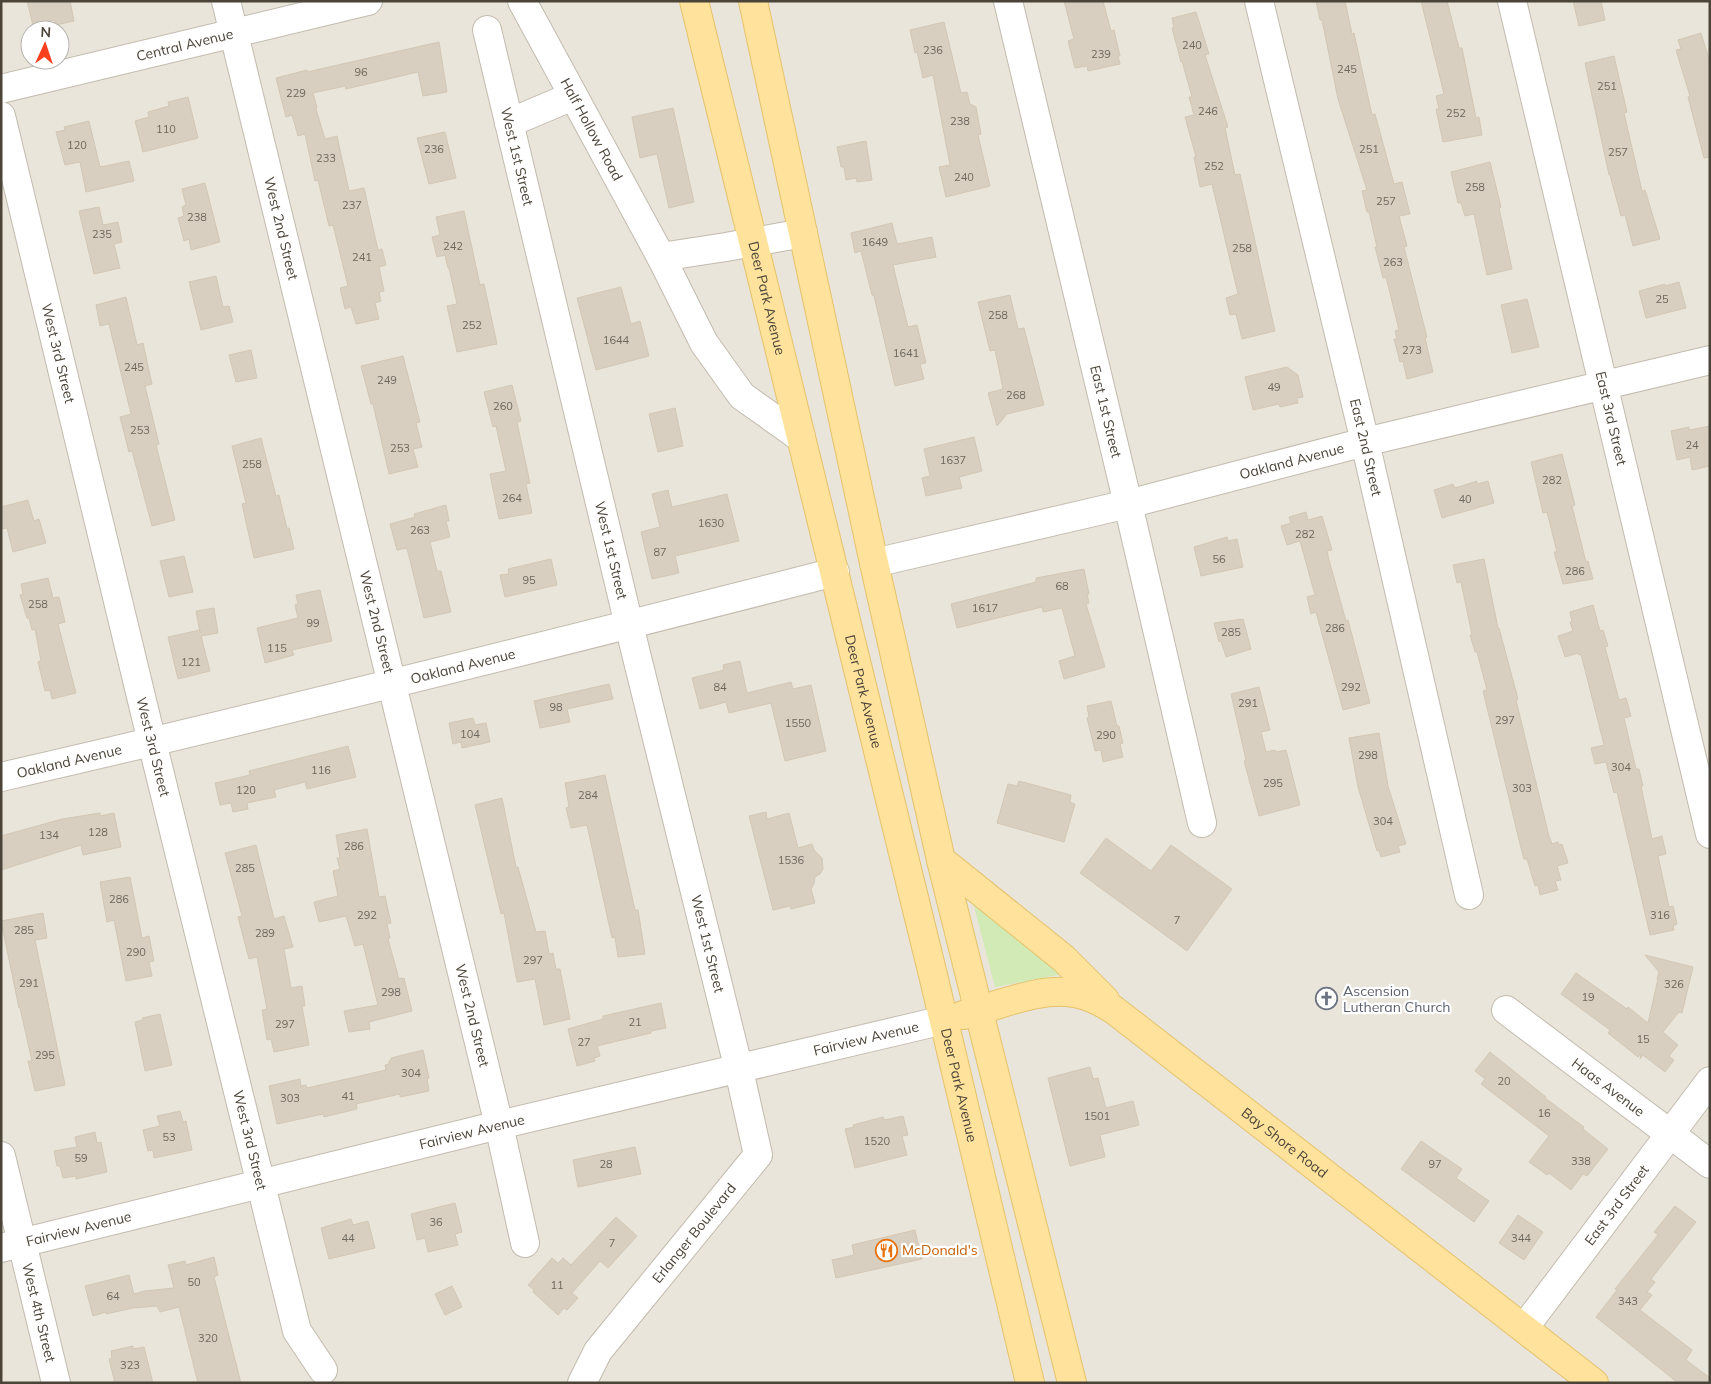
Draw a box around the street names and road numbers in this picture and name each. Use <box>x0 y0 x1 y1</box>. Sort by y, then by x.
street label: Central Avenue <box>135 25 235 65</box>
street label: Half Hollow Road <box>556 75 627 184</box>
street label: West 1st Street <box>497 106 538 207</box>
street label: West 2nd Street <box>260 175 302 282</box>
street label: Deer Park Avenue <box>744 239 790 357</box>
street label: West 3rd Street <box>38 301 79 405</box>
street label: East 1st Street <box>1086 363 1126 460</box>
street label: East 3rd Street <box>1591 369 1631 467</box>
street label: East 2nd Street <box>1346 397 1386 498</box>
street label: Oakland Avenue <box>1238 439 1346 483</box>
street label: West 1st Street <box>591 499 632 601</box>
street label: West 2nd Street <box>356 569 398 675</box>
street label: Deer Park Avenue <box>841 633 886 750</box>
street label: Oakland Avenue <box>409 644 517 688</box>
street label: West 3rd Street <box>132 695 174 799</box>
street label: Oakland Avenue <box>15 740 123 782</box>
street label: West 1st Street <box>687 893 729 995</box>
street label: West 2nd Street <box>451 962 494 1069</box>
street label: Fairview Avenue <box>811 1017 920 1060</box>
street label: Deer Park Avenue <box>937 1026 981 1144</box>
street label: Haas Avenue <box>1568 1054 1648 1121</box>
street label: West 3rd Street <box>229 1088 271 1192</box>
street label: Bay Shore Road <box>1238 1103 1331 1182</box>
street label: Fairview Avenue <box>417 1110 526 1153</box>
street label: East 3rd Street <box>1581 1161 1653 1249</box>
street label: Erlanger Boulevard <box>648 1179 740 1287</box>
street label: Fairview Avenue <box>24 1207 133 1250</box>
street label: West 4th Street <box>18 1261 60 1364</box>

